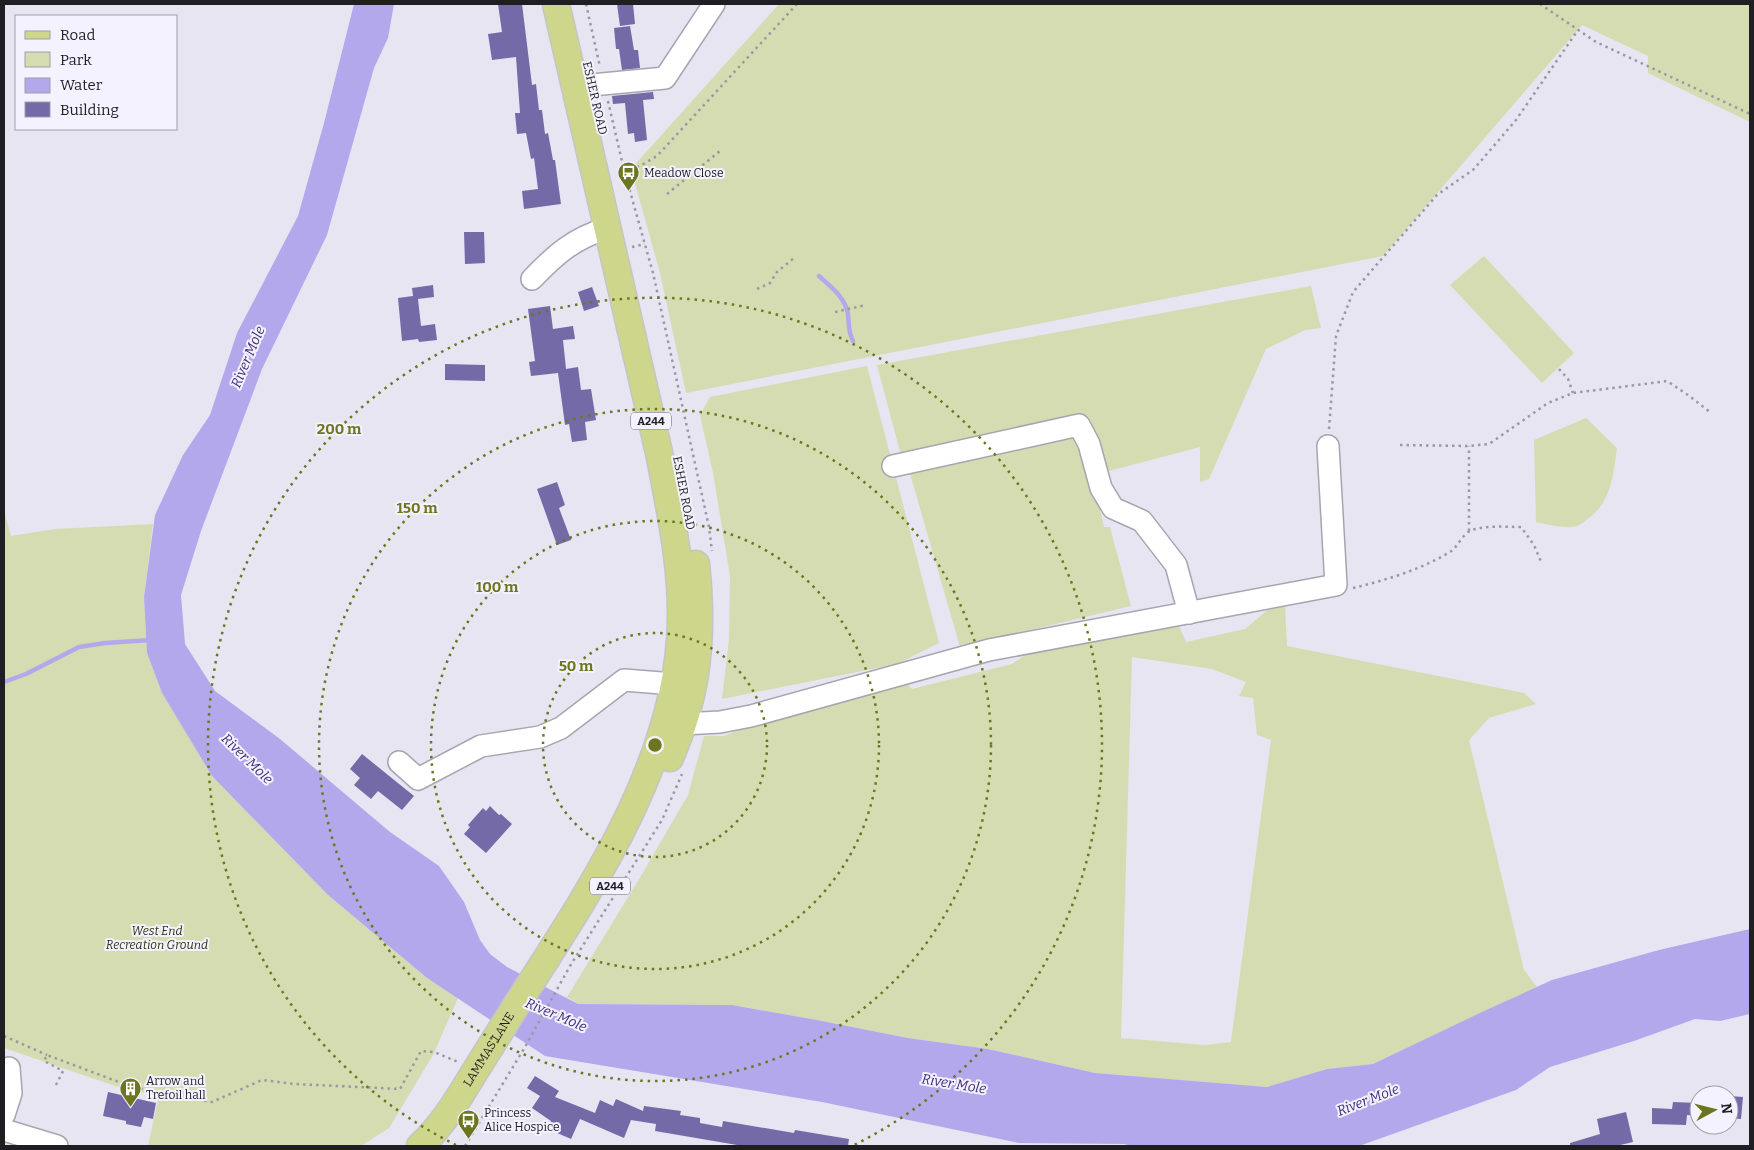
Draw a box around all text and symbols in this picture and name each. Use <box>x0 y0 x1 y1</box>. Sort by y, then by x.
legend <box>15 15 178 130</box>
text: Road <box>60 26 95 44</box>
text: Park <box>60 51 92 69</box>
street label: ESHER ROAD <box>580 60 610 136</box>
text: Water <box>60 76 103 94</box>
text: Building <box>60 101 119 119</box>
bus stop icon: Meadow Close <box>616 161 640 192</box>
place label: Meadow Close <box>644 166 723 180</box>
water label: River Mole <box>227 324 269 390</box>
road number: A244 <box>631 412 671 430</box>
text: 200 m <box>317 420 362 438</box>
street label: ESHER ROAD <box>670 455 698 531</box>
text: 150 m <box>396 499 438 517</box>
text: 100 m <box>476 578 519 596</box>
text: 50 m <box>559 657 594 675</box>
water label: River Mole <box>218 730 276 788</box>
centre of rings <box>646 736 664 754</box>
road number: A244 <box>590 878 630 894</box>
park label: West End Recreation Ground <box>106 924 208 952</box>
water label: River Mole <box>523 994 589 1036</box>
street label: LAMMAS LANE <box>460 1010 517 1089</box>
water label: River Mole <box>920 1070 988 1098</box>
place label: Arrow and Trefoil hall <box>146 1074 206 1102</box>
building icon: Arrow and Trefoil hall <box>118 1076 142 1107</box>
water label: River Mole <box>1334 1080 1402 1120</box>
north arrow <box>1689 1085 1739 1135</box>
text: N <box>1717 1102 1736 1115</box>
place label: Princess Alice Hospice <box>484 1106 560 1134</box>
bus stop icon: Princess Alice Hospice <box>456 1108 480 1139</box>

